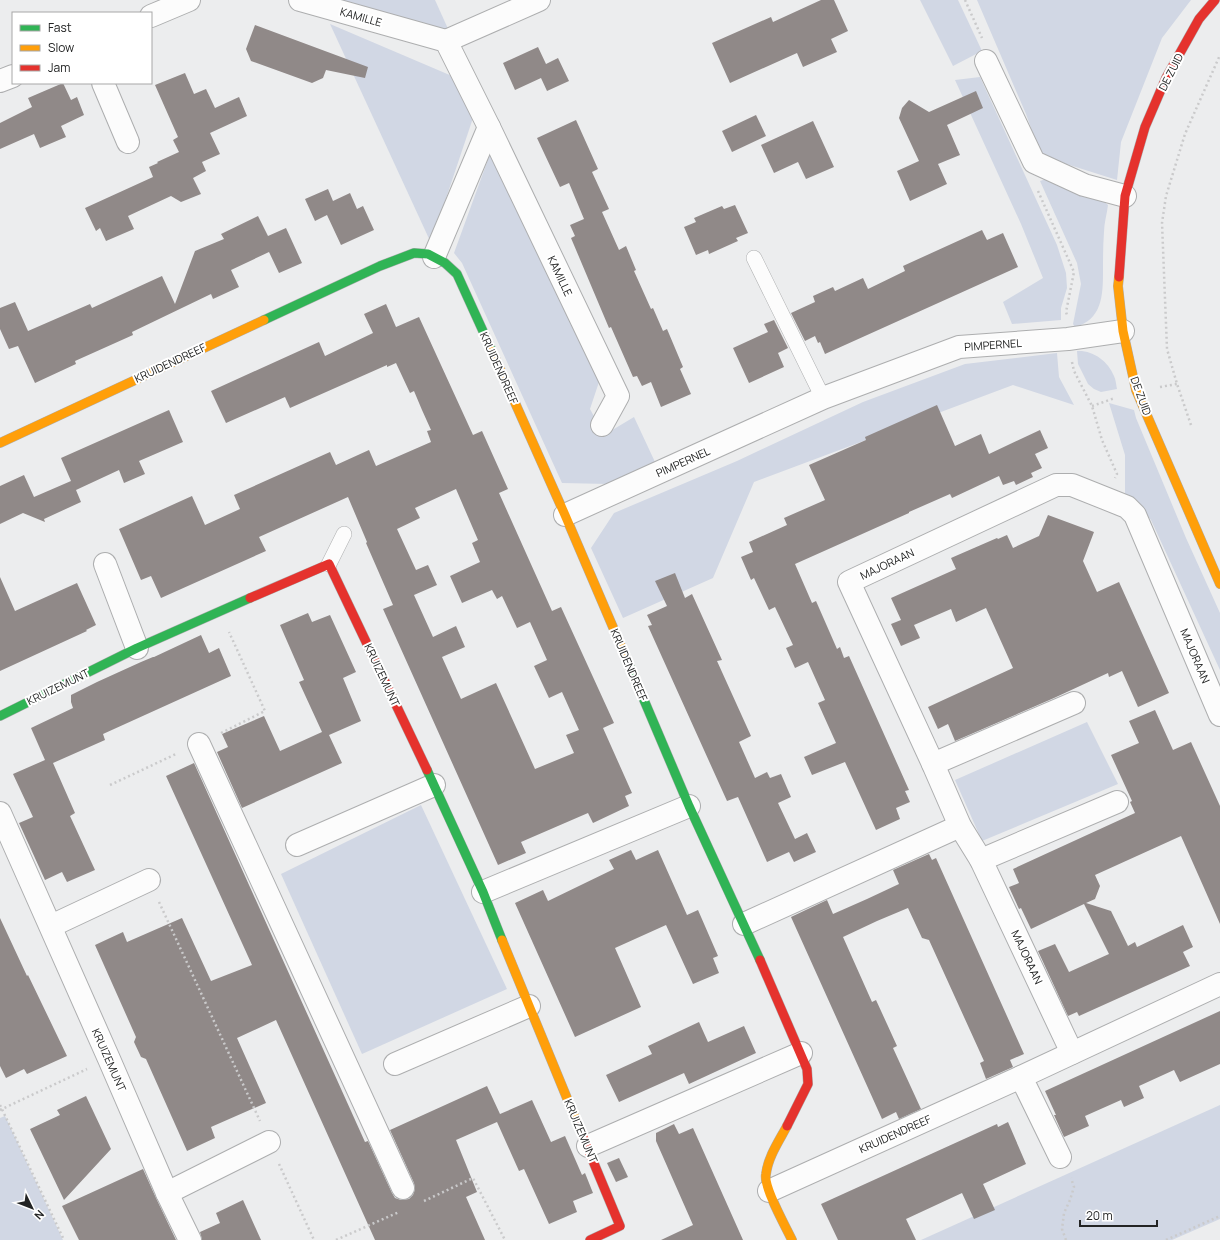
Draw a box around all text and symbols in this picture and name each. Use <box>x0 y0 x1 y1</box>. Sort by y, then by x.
street label: KAMILLE <box>338 3 384 30</box>
legend <box>12 12 152 84</box>
text: Fast <box>48 19 72 36</box>
text: Slow <box>48 39 74 56</box>
street label: DE ZUID <box>1155 50 1186 93</box>
text: Jam <box>48 59 70 76</box>
street label: KAMILLE <box>545 253 576 298</box>
street label: KRUIDENDREEF <box>477 329 522 407</box>
street label: PIMPERNEL <box>964 335 1023 354</box>
street label: KRUIDENDREEF <box>132 339 208 386</box>
street label: DE ZUID <box>1128 374 1155 417</box>
street label: PIMPERNEL <box>653 443 713 480</box>
street label: MAJORAAN <box>857 544 916 583</box>
street label: KRUIDENDREEF <box>607 626 652 704</box>
street label: MAJORAAN <box>1177 626 1214 685</box>
street label: KRUIZEMUNT <box>361 641 404 709</box>
street label: KRUIZEMUNT <box>24 665 92 708</box>
street label: MAJORAAN <box>1008 927 1047 986</box>
street label: KRUIZEMUNT <box>89 1026 130 1094</box>
street label: KRUIZEMUNT <box>561 1097 602 1165</box>
street label: KRUIDENDREEF <box>856 1111 934 1156</box>
north arrow <box>12 1188 52 1228</box>
scale bar <box>1080 1202 1157 1228</box>
text: N <box>31 1207 48 1223</box>
text: 20 m <box>1086 1207 1113 1224</box>

